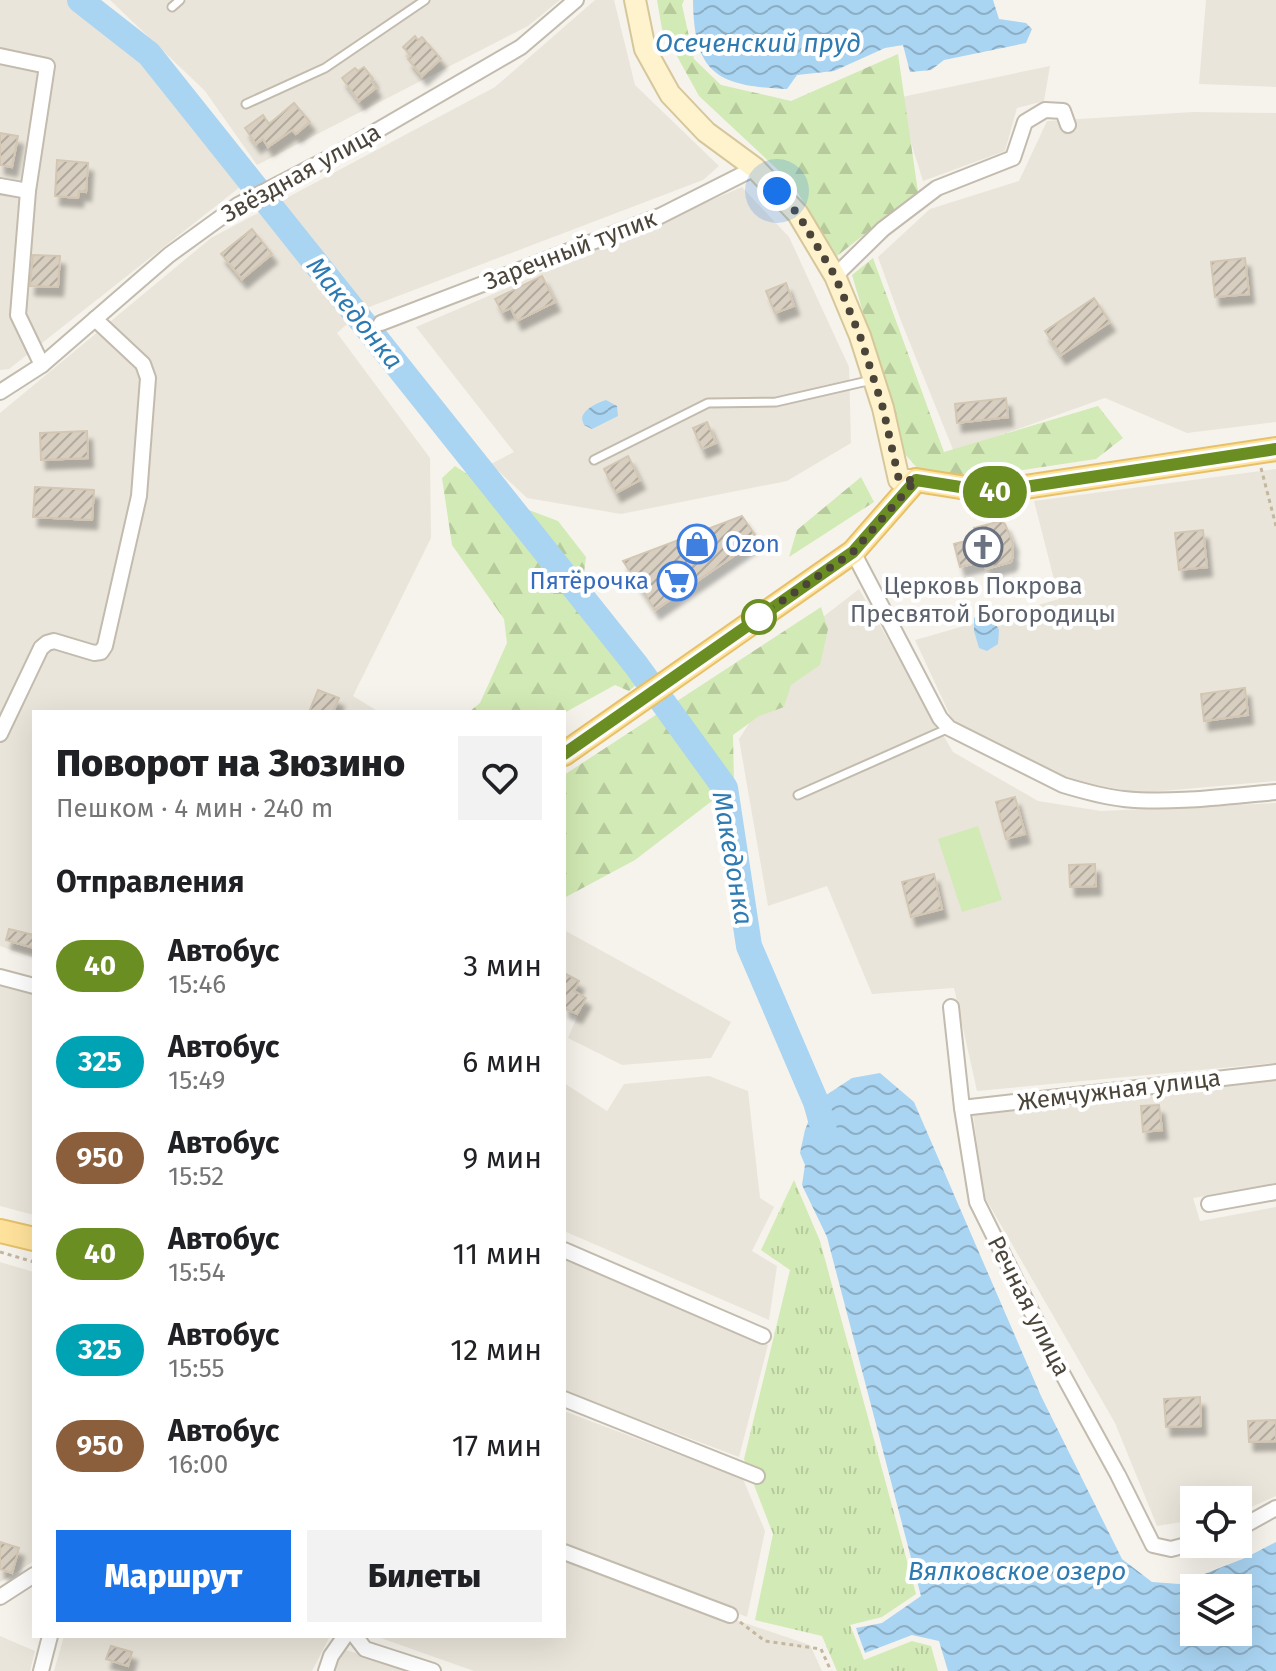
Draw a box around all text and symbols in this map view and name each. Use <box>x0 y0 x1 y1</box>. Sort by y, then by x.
water label: Осеченский пруд <box>655 28 861 59</box>
street label: Звёздная улица <box>217 118 385 228</box>
your location <box>757 171 797 211</box>
street label: Заречный тупик <box>480 204 661 296</box>
water label: Македонка <box>300 251 409 376</box>
line badge: 40 <box>959 466 1031 518</box>
text: 40 <box>979 475 1011 508</box>
shop icon: Ozon <box>676 523 718 565</box>
church icon: Церковь Покрова Пресвятой Богородицы <box>962 526 1004 568</box>
place label: Ozon <box>725 530 780 558</box>
supermarket icon: Пятёрочка <box>656 560 698 602</box>
place label: Пятёрочка <box>530 567 649 595</box>
place label: Церковь Покрова Пресвятой Богородицы <box>850 572 1116 628</box>
unlabelled marker <box>742 600 776 634</box>
button: heart <box>458 736 542 820</box>
text: Поворот на Зюзино <box>56 740 405 786</box>
water label: Македонка <box>706 789 760 927</box>
text: Пешком · 4 мин · 240 m <box>56 793 333 824</box>
text: Отправления <box>56 864 245 900</box>
text: Автобус <box>168 933 279 969</box>
text: 3 мин <box>463 948 542 984</box>
text: 40 <box>84 949 116 982</box>
text: 15:46 <box>168 969 226 1000</box>
text: Автобус <box>168 1029 279 1065</box>
text: 6 мин <box>462 1044 542 1080</box>
text: 325 <box>78 1045 122 1078</box>
street label: Жемчужная улица <box>1016 1064 1222 1116</box>
text: 15:49 <box>168 1065 225 1096</box>
text: Автобус <box>168 1125 279 1161</box>
text: 9 мин <box>462 1140 542 1176</box>
text: 950 <box>76 1141 124 1174</box>
text: 15:52 <box>168 1161 224 1192</box>
text: Автобус <box>168 1221 279 1257</box>
street label: Речная улица <box>982 1231 1076 1381</box>
text: 11 мин <box>453 1236 542 1272</box>
text: 40 <box>84 1237 116 1270</box>
text: 15:54 <box>168 1257 226 1288</box>
text: Автобус <box>168 1317 279 1353</box>
text: 12 мин <box>450 1332 542 1368</box>
text: 325 <box>78 1333 122 1366</box>
text: 15:55 <box>168 1353 225 1384</box>
text: Автобус <box>168 1413 279 1449</box>
text: 17 мин <box>452 1428 542 1464</box>
text: 950 <box>76 1429 124 1462</box>
text: 16:00 <box>168 1449 228 1480</box>
map controls <box>1180 1486 1252 1646</box>
button: locate <box>1180 1486 1252 1558</box>
button: Маршрут <box>56 1530 291 1622</box>
button: Билеты <box>307 1530 542 1622</box>
water label: Вялковское озеро <box>908 1556 1126 1587</box>
button: layers <box>1180 1574 1252 1646</box>

